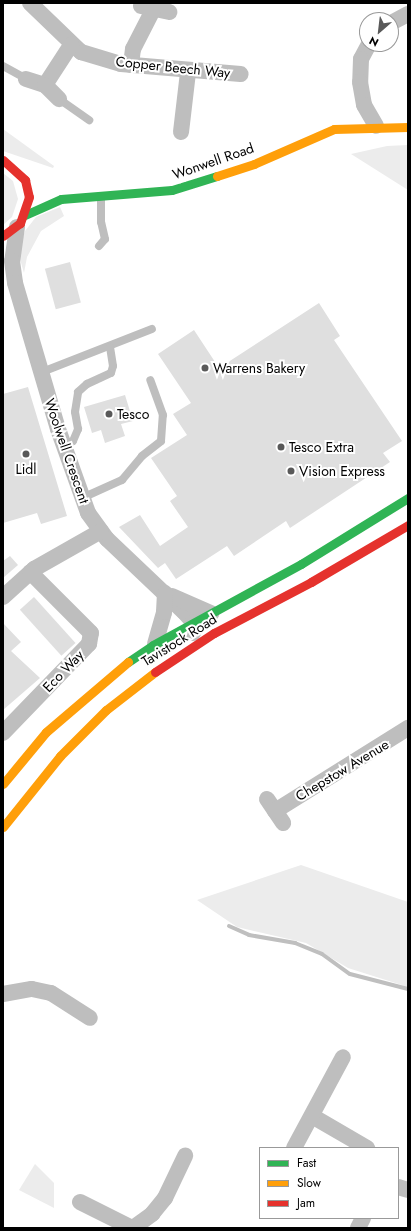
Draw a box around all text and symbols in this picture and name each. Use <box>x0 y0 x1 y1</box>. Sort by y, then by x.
north arrow <box>359 12 399 52</box>
text: N <box>366 33 381 51</box>
street label: Copper Beech Way <box>115 53 231 81</box>
street label: Wonwell Road <box>170 139 256 183</box>
place label: Warrens Bakery <box>213 360 305 376</box>
marker: Warrens Bakery <box>200 363 210 373</box>
street label: Woolwell Crescent <box>41 396 93 506</box>
place label: Tesco <box>117 406 149 422</box>
marker: Tesco <box>104 409 114 419</box>
place label: Tesco Extra <box>289 439 354 455</box>
marker: Tesco Extra <box>276 442 286 452</box>
marker: Lidl <box>21 449 31 459</box>
place label: Lidl <box>15 461 37 477</box>
place label: Vision Express <box>299 463 385 479</box>
marker: Vision Express <box>286 466 296 476</box>
street label: Tavistock Road <box>138 610 220 670</box>
street label: Eco Way <box>39 647 87 695</box>
street label: Chepstow Avenue <box>292 736 392 804</box>
legend <box>259 1147 399 1219</box>
text: Fast <box>297 1154 316 1172</box>
text: Slow <box>297 1174 321 1192</box>
text: Jam <box>297 1194 315 1212</box>

